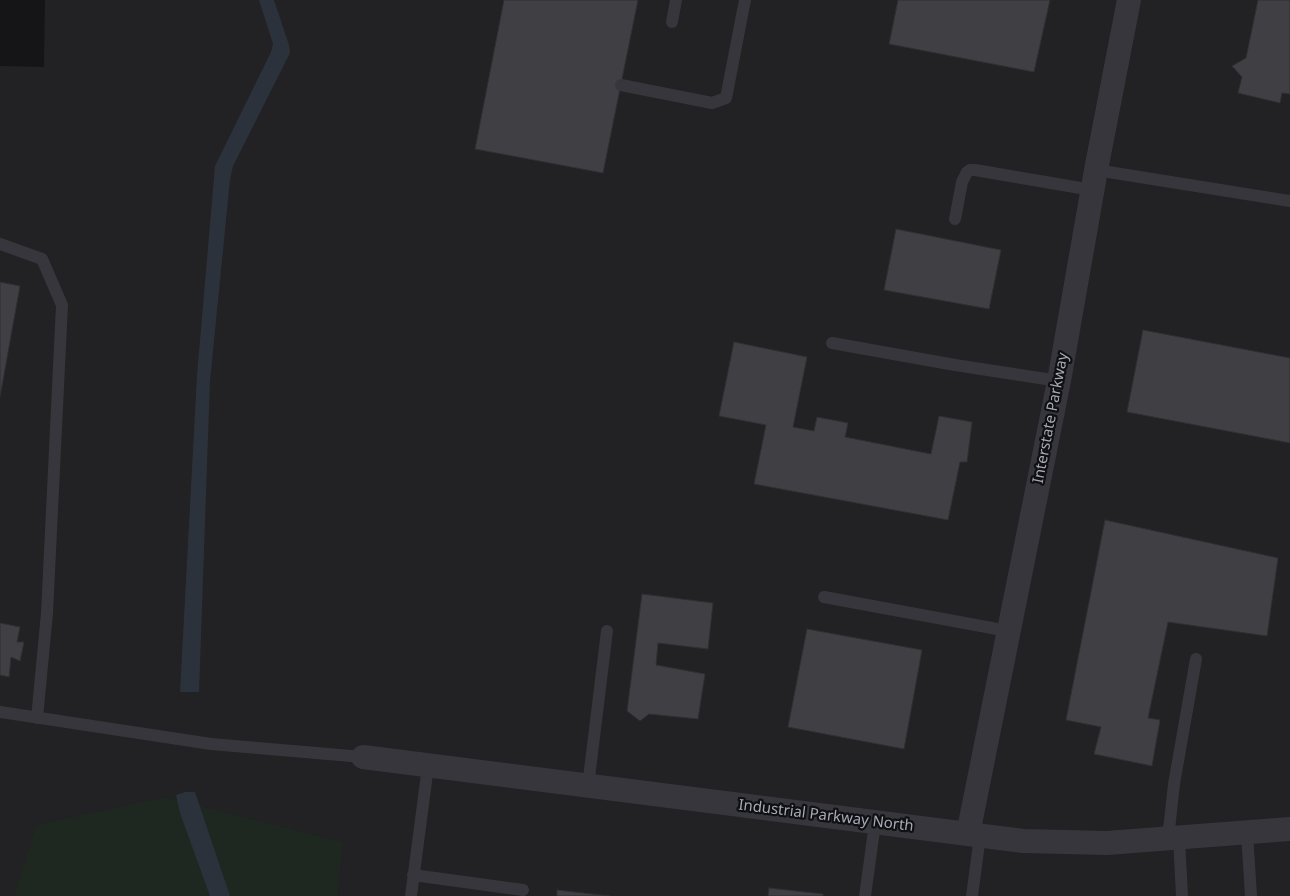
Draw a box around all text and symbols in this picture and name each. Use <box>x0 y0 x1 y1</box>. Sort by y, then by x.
street label: Interstate Parkway <box>1029 351 1073 485</box>
street label: Industrial Parkway North <box>737 796 915 836</box>

